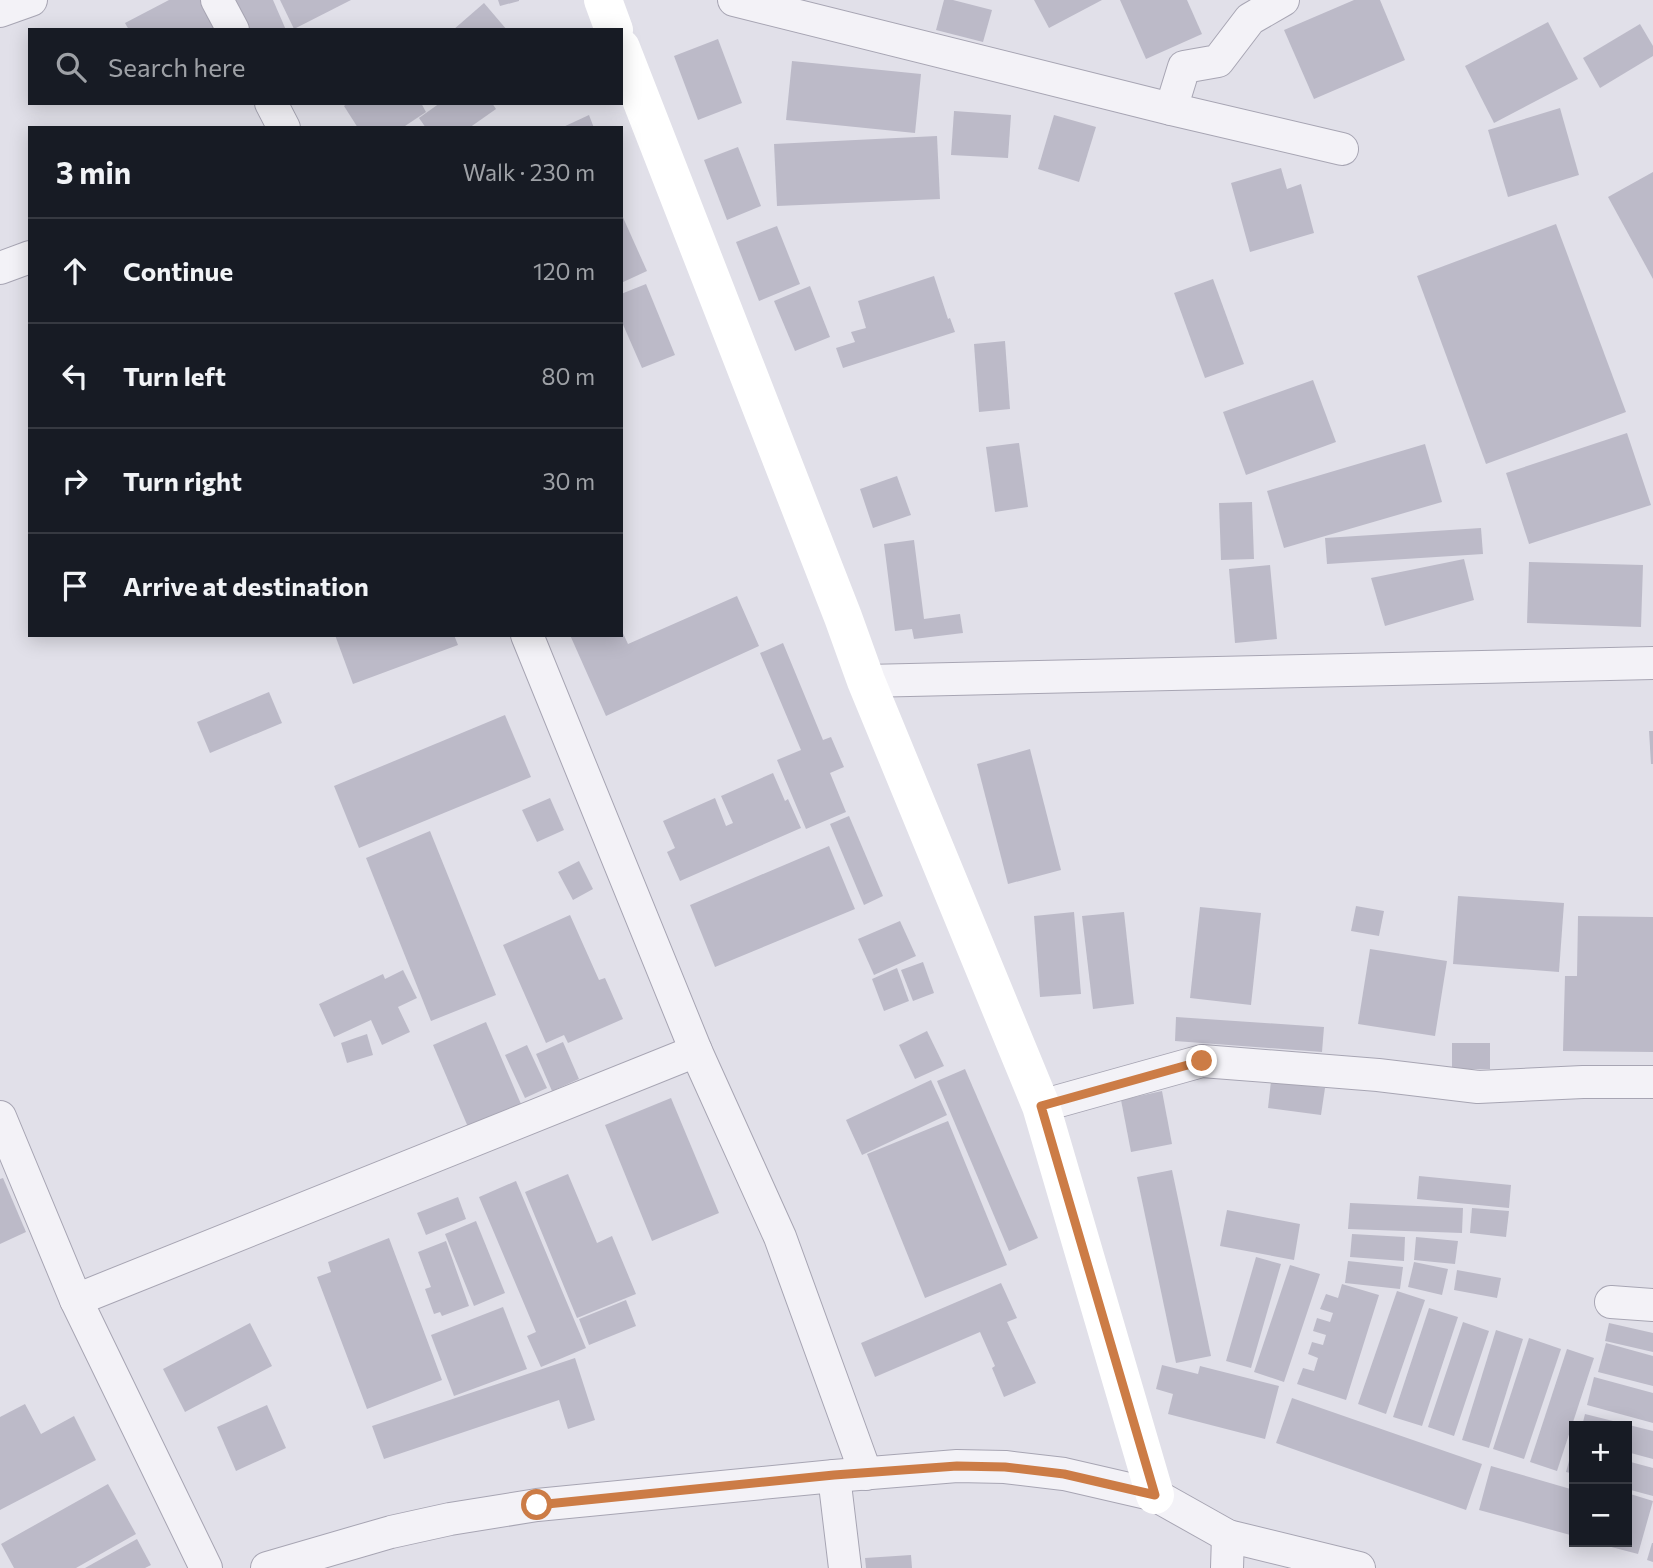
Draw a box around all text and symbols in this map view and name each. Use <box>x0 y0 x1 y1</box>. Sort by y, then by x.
search box <box>28 28 623 105</box>
icon: search <box>52 48 90 86</box>
text: Search here <box>108 51 246 82</box>
text: 3 min <box>56 153 131 190</box>
text: Walk · 230 m <box>463 158 595 186</box>
icon: ahead <box>56 252 94 290</box>
text: Continue <box>123 255 233 286</box>
text: 120 m <box>533 257 595 285</box>
icon: left <box>56 357 94 395</box>
text: Turn left <box>123 360 226 391</box>
text: 80 m <box>542 362 595 390</box>
icon: right <box>56 462 94 500</box>
text: Turn right <box>123 465 242 496</box>
text: 30 m <box>542 467 595 495</box>
icon: arrive <box>56 567 94 605</box>
text: Arrive at destination <box>123 570 369 601</box>
route end <box>1186 1045 1217 1076</box>
map controls <box>1569 1421 1632 1547</box>
button: + <box>1569 1421 1632 1484</box>
button: − <box>1569 1484 1632 1547</box>
route start <box>521 1489 552 1520</box>

